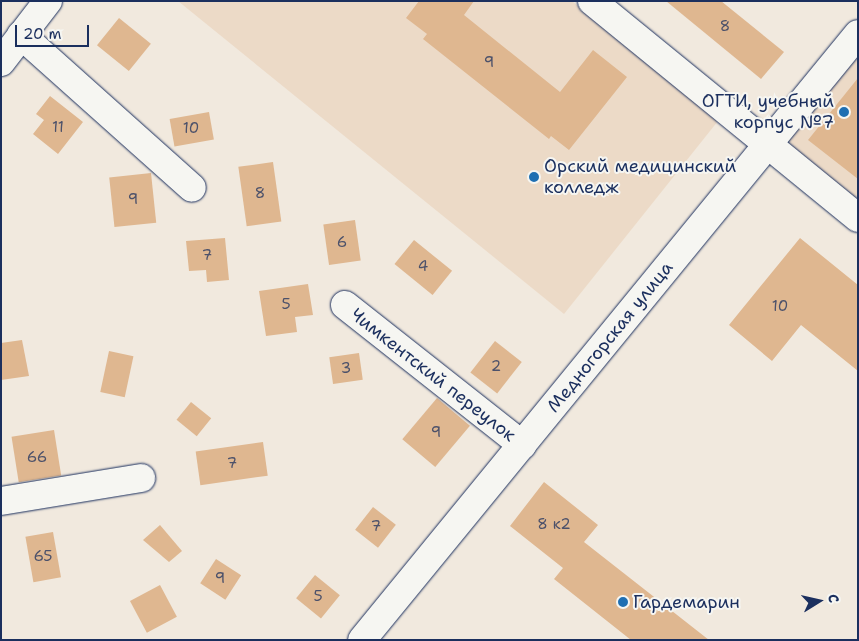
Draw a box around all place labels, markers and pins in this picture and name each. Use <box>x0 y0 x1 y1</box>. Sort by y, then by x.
place label: ОГТИ, учебный корпус №7 <box>702 91 834 134</box>
marker: ОГТИ, учебный корпус №7 <box>838 106 850 118</box>
place label: Орский медицинский колледж <box>544 156 736 198</box>
marker: Орский медицинский колледж <box>528 171 540 183</box>
place label: Гардемарин <box>633 591 740 613</box>
marker: Гардемарин <box>617 596 629 608</box>

